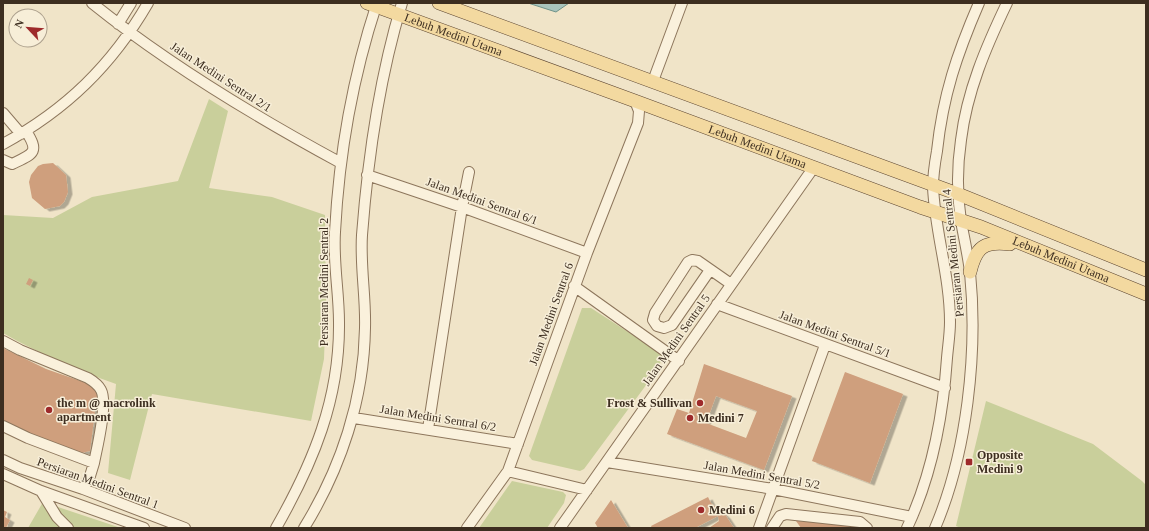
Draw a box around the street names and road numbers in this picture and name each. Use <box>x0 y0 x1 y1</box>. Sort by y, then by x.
street label: Lebuh Medini Utama <box>402 10 505 59</box>
street label: Jalan Medini Sentral 2/1 <box>168 39 274 115</box>
street label: Lebuh Medini Utama <box>707 122 809 171</box>
street label: Jalan Medini Sentral 6/1 <box>424 174 540 228</box>
street label: Persiaran Medini Sentral 4 <box>939 188 967 318</box>
street label: Persiaran Medini Sentral 2 <box>317 218 331 346</box>
street label: Lebuh Medini Utama <box>1011 234 1112 286</box>
street label: Jalan Medini Sentral 6 <box>526 261 576 367</box>
street label: Jalan Medini Sentral 5 <box>639 292 713 388</box>
street label: Jalan Medini Sentral 5/1 <box>777 307 893 361</box>
street label: Jalan Medini Sentral 6/2 <box>379 402 497 434</box>
street label: Persiaran Medini Sentral 1 <box>35 454 161 512</box>
street label: Jalan Medini Sentral 5/2 <box>703 458 821 492</box>

